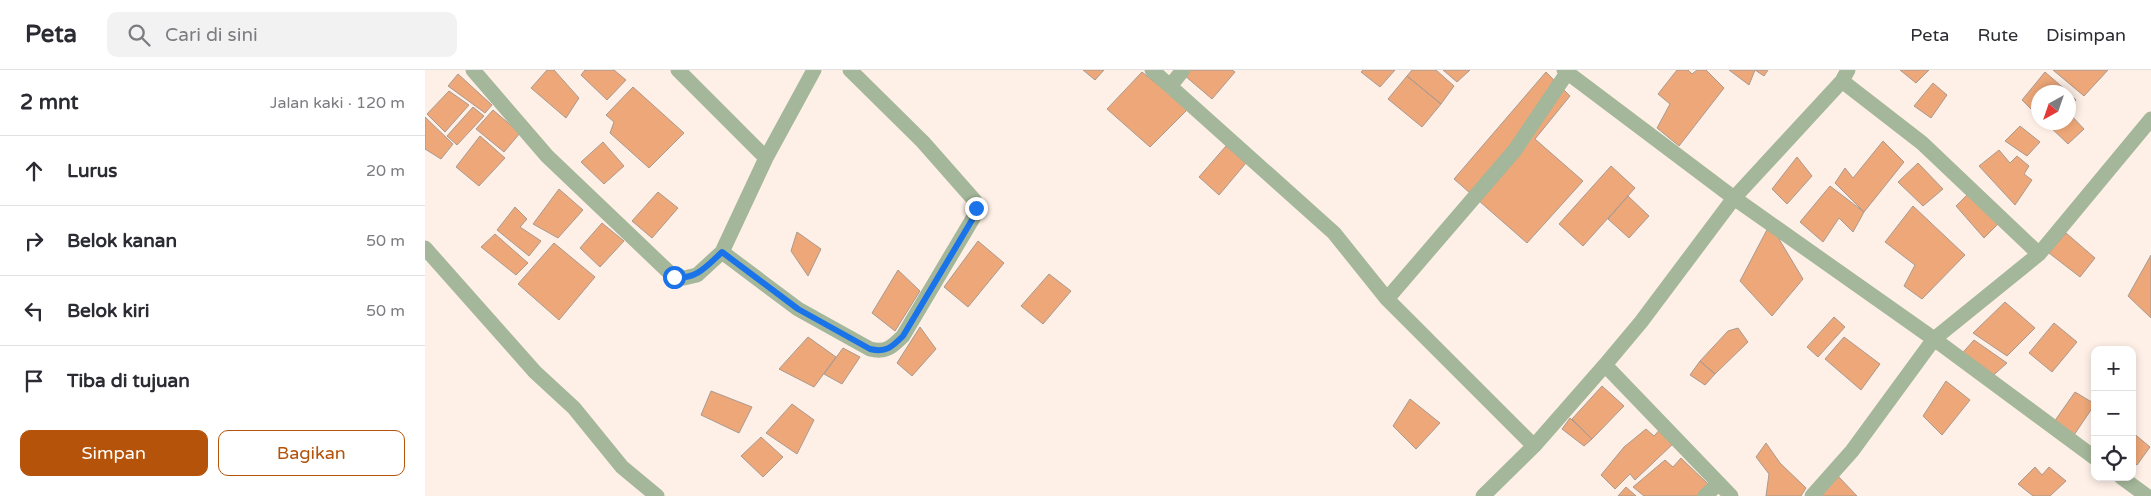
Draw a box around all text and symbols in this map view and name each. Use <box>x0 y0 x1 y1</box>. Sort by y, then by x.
search box <box>107 12 457 57</box>
text: Peta <box>25 20 77 49</box>
icon: search <box>125 21 153 49</box>
text: Cari di sini <box>165 24 258 46</box>
text: Peta <box>1910 24 1949 46</box>
text: Rute <box>1977 24 2018 46</box>
text: Disimpan <box>2046 24 2126 46</box>
north arrow <box>2031 85 2076 130</box>
text: 2 mnt <box>20 90 79 115</box>
text: Jalan kaki · 120 m <box>270 93 405 113</box>
icon: ahead <box>20 157 48 185</box>
text: Lurus <box>67 160 117 182</box>
text: 20 m <box>366 161 405 181</box>
route end <box>965 197 988 220</box>
icon: right <box>20 227 48 255</box>
text: Belok kanan <box>67 230 177 252</box>
text: 50 m <box>366 231 405 251</box>
route start <box>663 266 686 289</box>
icon: left <box>20 297 48 325</box>
text: Belok kiri <box>67 300 150 322</box>
text: 50 m <box>366 301 405 321</box>
map controls <box>2091 346 2136 481</box>
button: + <box>2091 346 2136 391</box>
icon: arrive <box>20 367 48 395</box>
text: Tiba di tujuan <box>67 370 190 392</box>
button: − <box>2091 391 2136 436</box>
button: Simpan <box>20 430 208 476</box>
button: Bagikan <box>218 430 405 476</box>
button: locate <box>2091 436 2136 481</box>

